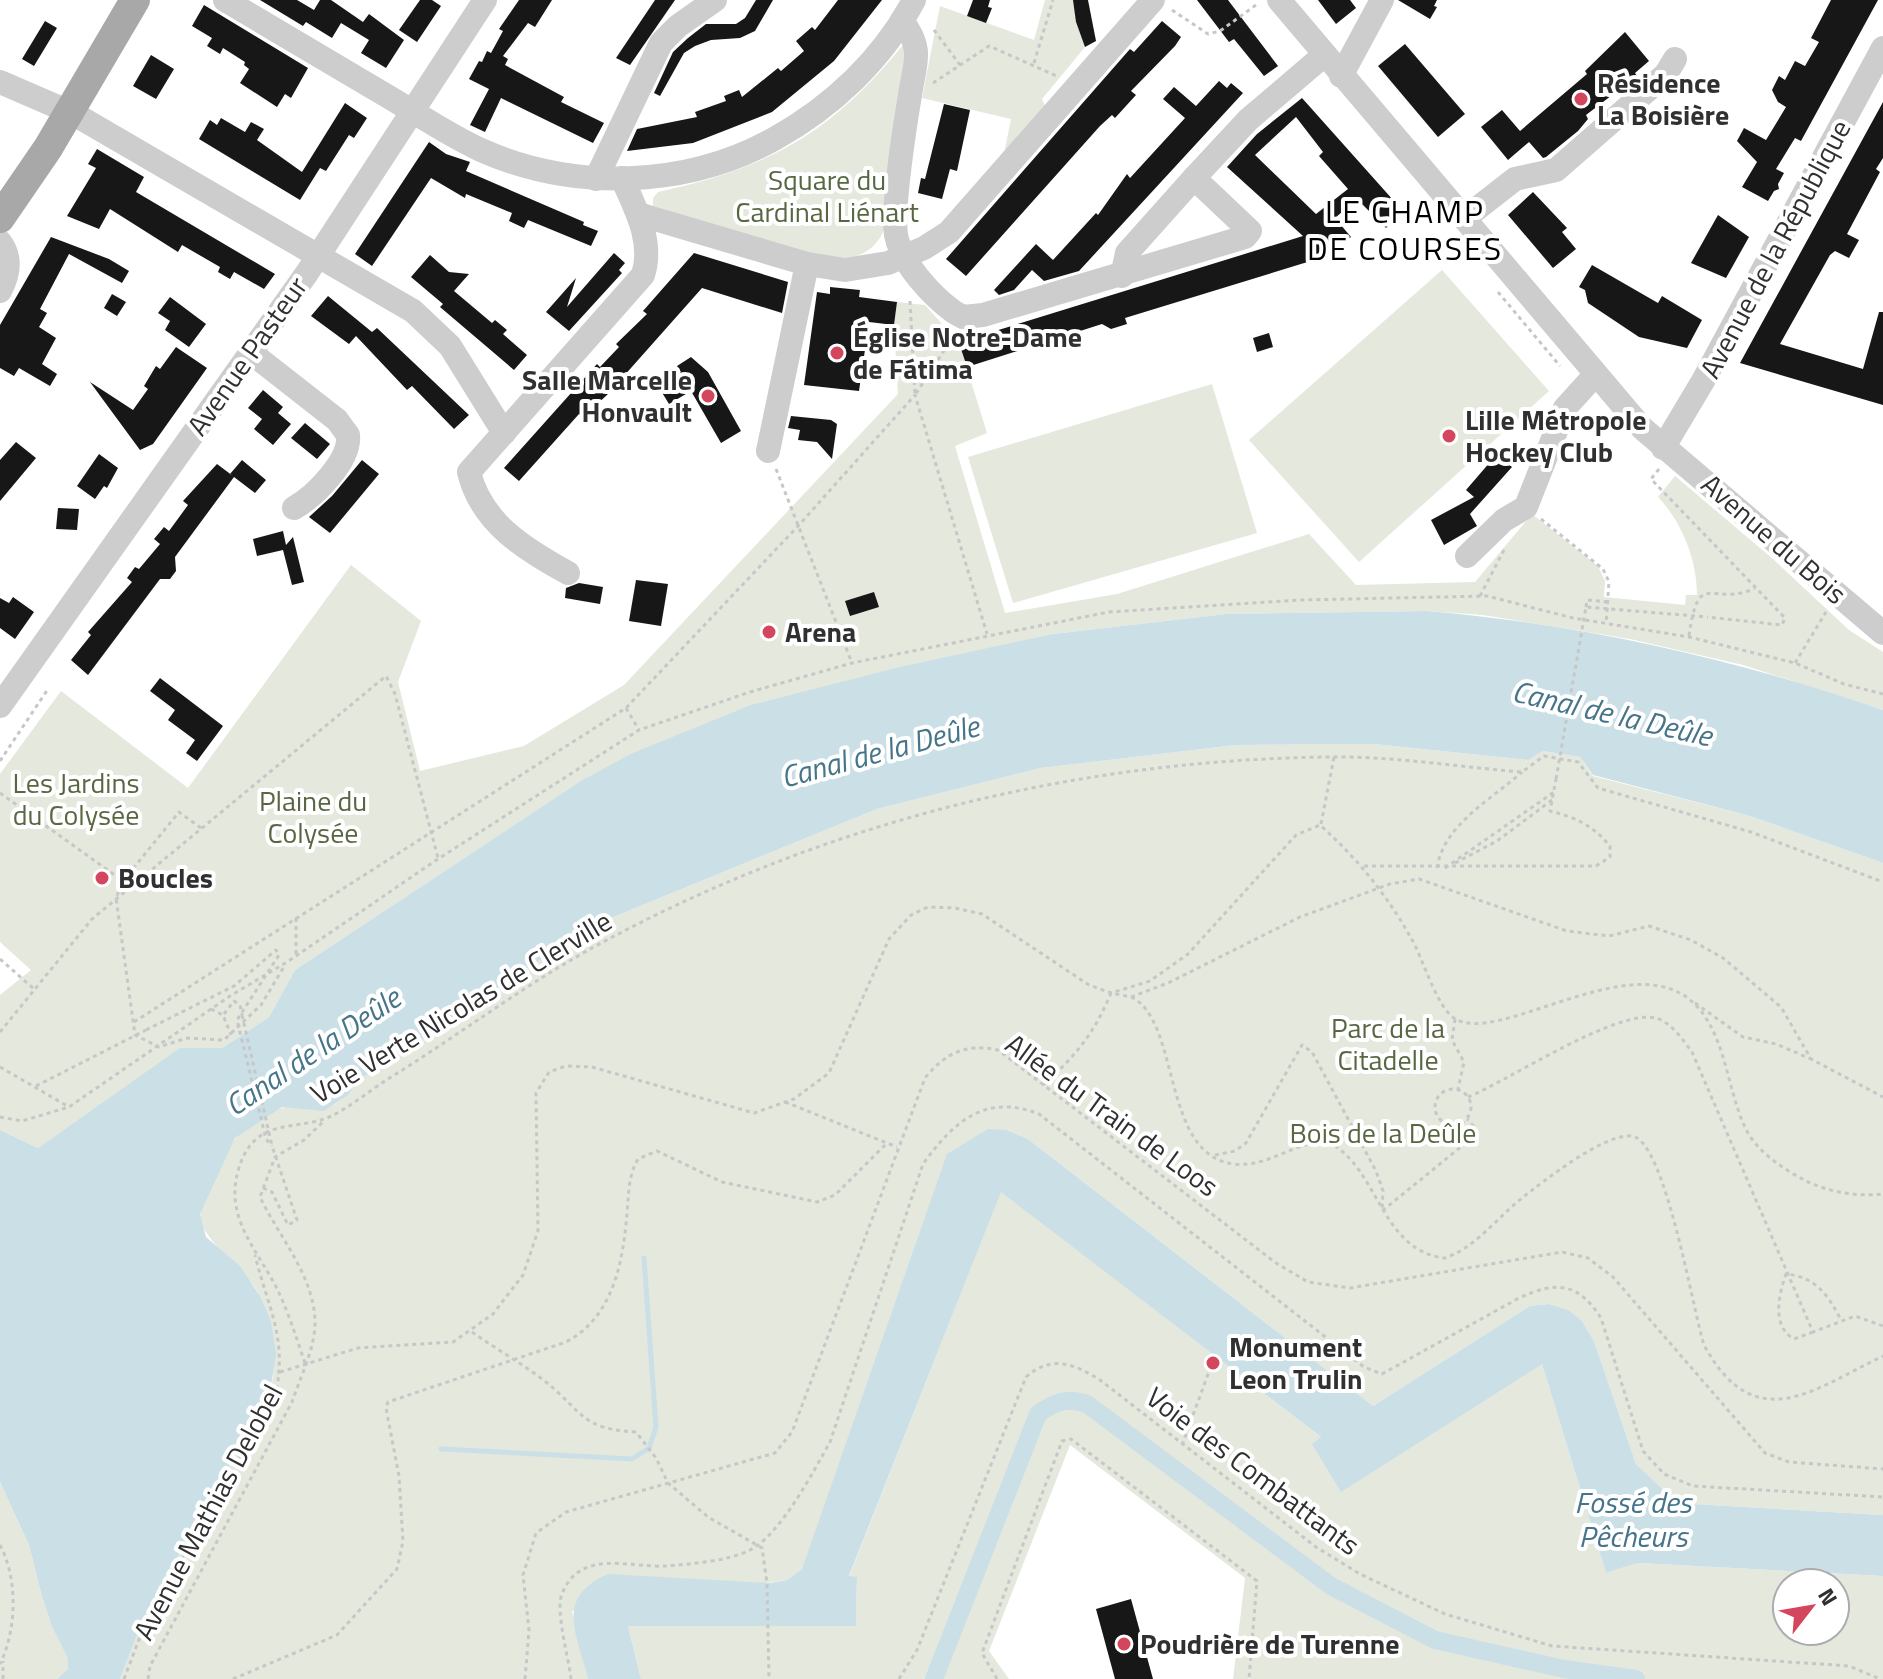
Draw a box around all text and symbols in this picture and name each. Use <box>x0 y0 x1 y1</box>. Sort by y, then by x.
place label: Résidence La Boisière <box>1597 61 1729 136</box>
marker: Résidence La Boisière <box>1572 90 1590 108</box>
street label: Avenue de la République <box>1688 112 1861 386</box>
park label: Square du Cardinal Liénart <box>735 158 919 233</box>
district label: LE CHAMP DE COURSES <box>1307 187 1503 272</box>
street label: Avenue Pasteur <box>176 267 318 444</box>
place label: Église Notre-Dame de Fátima <box>853 315 1082 390</box>
marker: Église Notre-Dame de Fátima <box>828 344 846 362</box>
place label: Salle Marcelle Honvault <box>522 358 692 433</box>
marker: Salle Marcelle Honvault <box>699 387 717 405</box>
place label: Lille Métropole Hockey Club <box>1465 398 1647 473</box>
marker: Lille Métropole Hockey Club <box>1440 427 1458 445</box>
street label: Avenue du Bois <box>1692 463 1857 614</box>
place label: Arena <box>785 610 856 653</box>
marker: Arena <box>760 623 778 641</box>
water label: Canal de la Deûle <box>1508 668 1719 759</box>
water label: Canal de la Deûle <box>775 702 986 800</box>
park label: Les Jardins du Colysée <box>12 761 140 836</box>
park label: Plaine du Colysée <box>259 779 367 854</box>
place label: Boucles <box>118 856 213 899</box>
marker: Boucles <box>93 869 111 887</box>
street label: Voie Verte Nicolas de Clerville <box>302 899 620 1114</box>
water label: Canal de la Deûle <box>215 974 411 1127</box>
park label: Parc de la Citadelle <box>1331 1006 1445 1081</box>
street label: Allée du Train de Loos <box>997 1022 1228 1207</box>
park label: Bois de la Deûle <box>1290 1111 1476 1154</box>
place label: Monument Leon Trulin <box>1229 1325 1362 1400</box>
marker: Monument Leon Trulin <box>1204 1354 1222 1372</box>
street label: Avenue Mathias Delobel <box>122 1376 293 1647</box>
street label: Voie des Combattants <box>1137 1376 1369 1565</box>
water label: Fossé des Pêcheurs <box>1575 1479 1694 1559</box>
north arrow <box>1771 1567 1851 1647</box>
text: N <box>1810 1581 1847 1612</box>
place label: Poudrière de Turenne <box>1140 1622 1399 1665</box>
marker: Poudrière de Turenne <box>1115 1635 1133 1653</box>

